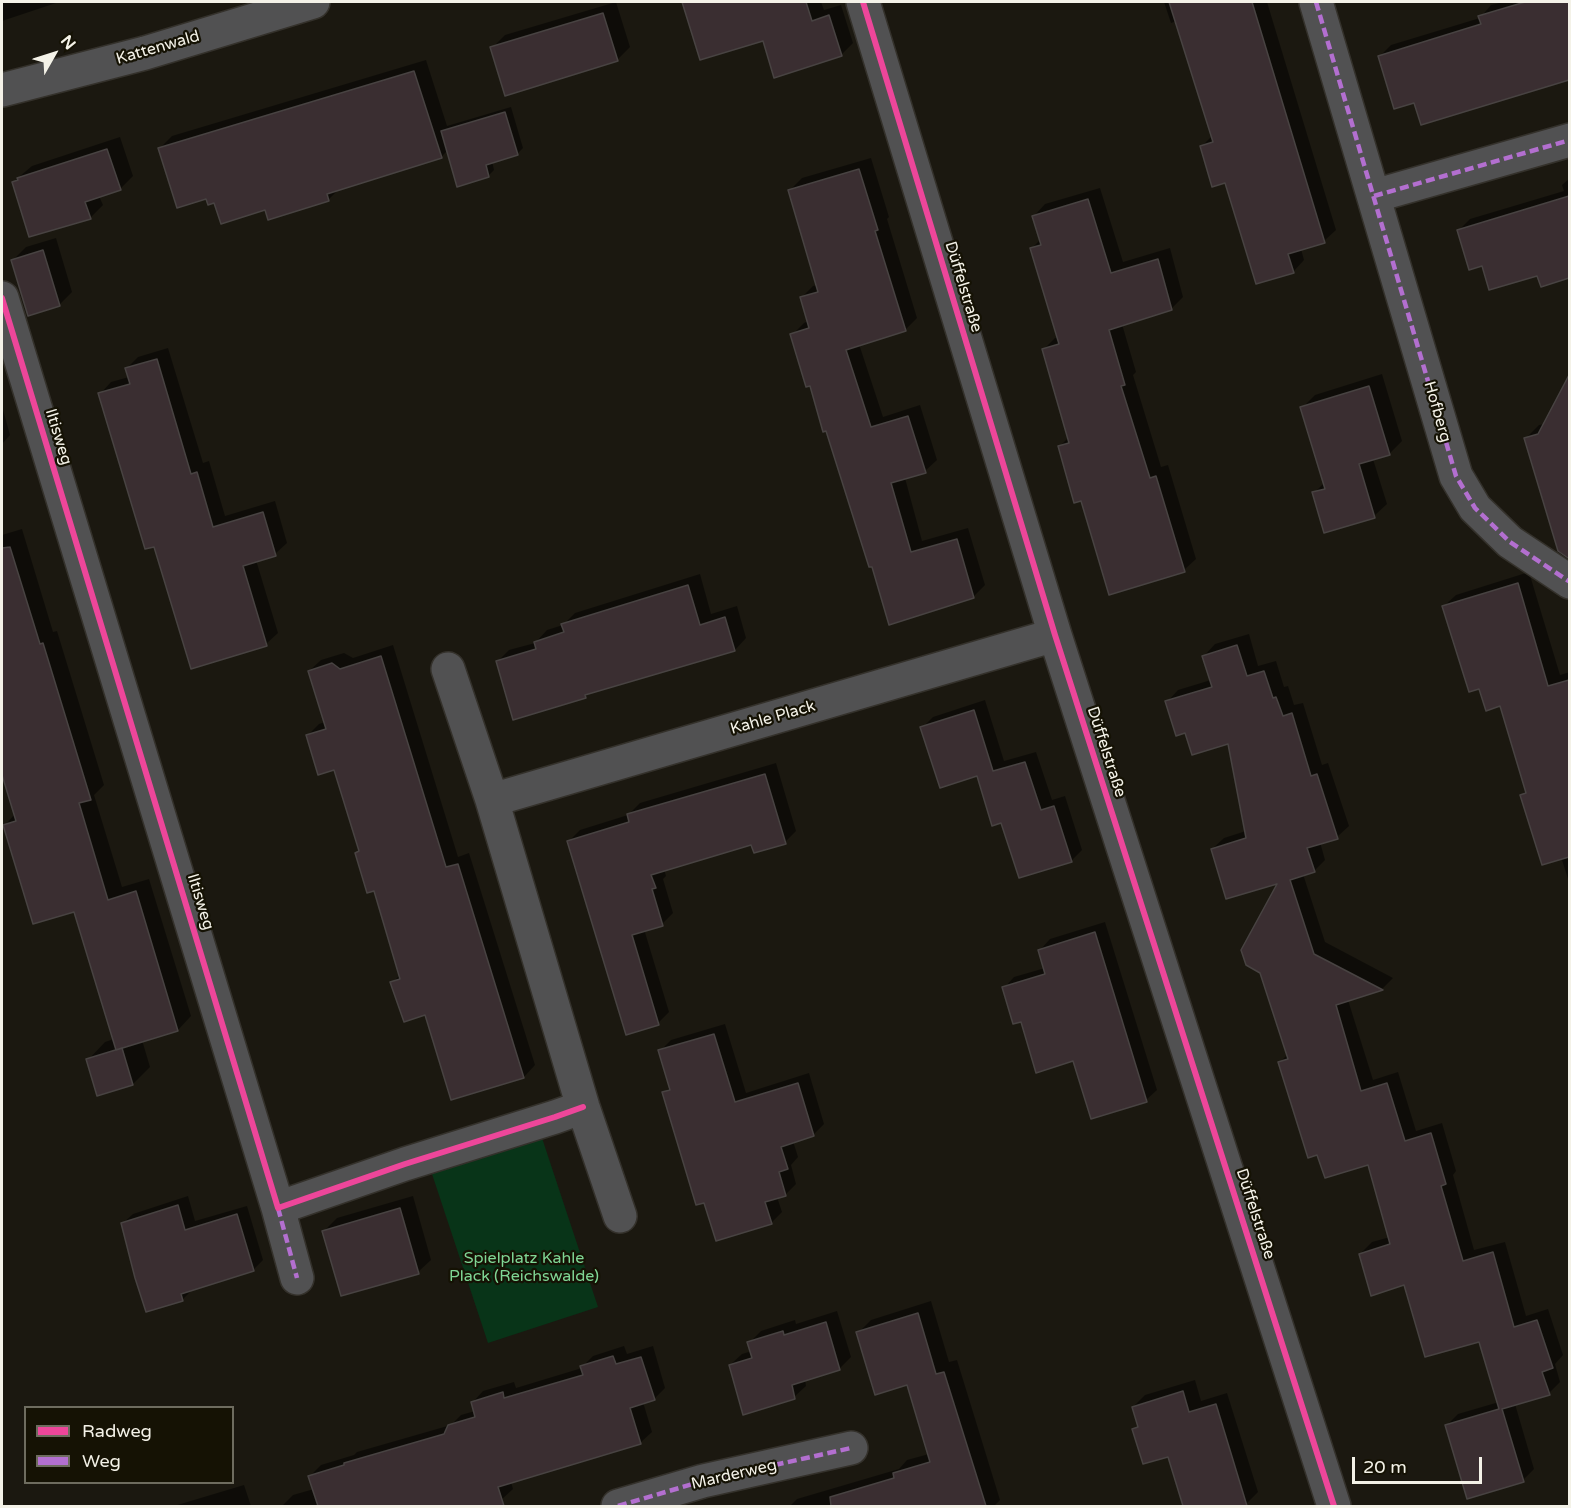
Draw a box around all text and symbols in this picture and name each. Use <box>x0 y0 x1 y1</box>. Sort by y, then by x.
north arrow <box>24 24 84 84</box>
street label: Kattenwald <box>114 27 202 69</box>
text: N <box>56 31 80 54</box>
street label: Düffelstraße <box>940 239 986 335</box>
street label: Hofberg <box>1419 379 1455 445</box>
street label: Iltisweg <box>40 407 76 467</box>
street label: Kahle Plack <box>728 697 818 739</box>
street label: Düffelstraße <box>1082 704 1130 800</box>
street label: Iltisweg <box>182 872 218 932</box>
street label: Düffelstraße <box>1231 1166 1279 1262</box>
park label: Spielplatz Kahle Plack (Reichswalde) <box>449 1249 599 1287</box>
legend <box>24 1406 234 1484</box>
text: Radweg <box>82 1420 152 1442</box>
scale bar <box>1355 1445 1486 1483</box>
text: Weg <box>82 1450 121 1472</box>
street label: Marderweg <box>689 1456 779 1494</box>
text: 20 m <box>1363 1456 1407 1478</box>

